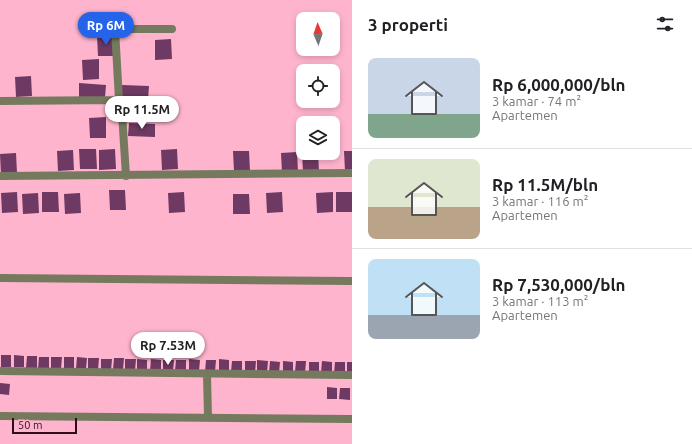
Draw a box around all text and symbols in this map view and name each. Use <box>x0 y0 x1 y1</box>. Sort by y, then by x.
pin: Rp 6M <box>78 12 134 46</box>
north arrow <box>296 12 340 56</box>
map controls <box>296 12 340 160</box>
icon: filters <box>654 13 676 35</box>
text: 3 properti <box>368 15 448 34</box>
text: Rp 6M <box>87 18 125 32</box>
button: locate <box>296 64 340 108</box>
icon: home <box>400 74 448 122</box>
text: Rp 6,000,000/bln <box>492 75 626 94</box>
text: 3 kamar · 74 m² <box>492 94 581 108</box>
pin: Rp 11.5M <box>101 96 183 130</box>
text: Rp 11.5M <box>114 102 170 116</box>
text: Apartemen <box>492 108 558 122</box>
button: layers <box>296 116 340 160</box>
icon: home <box>400 175 448 223</box>
text: Rp 11.5M/bln <box>492 175 598 194</box>
text: 3 kamar · 116 m² <box>492 194 588 208</box>
text: Apartemen <box>492 208 558 222</box>
icon: home <box>400 275 448 323</box>
text: Rp 7,530,000/bln <box>492 275 626 294</box>
text: 3 kamar · 113 m² <box>492 294 588 308</box>
text: Apartemen <box>492 308 558 322</box>
pin: Rp 7.53M <box>127 332 209 366</box>
text: Rp 7.53M <box>140 338 196 352</box>
scale bar <box>12 416 77 435</box>
text: 50 m <box>18 419 42 431</box>

